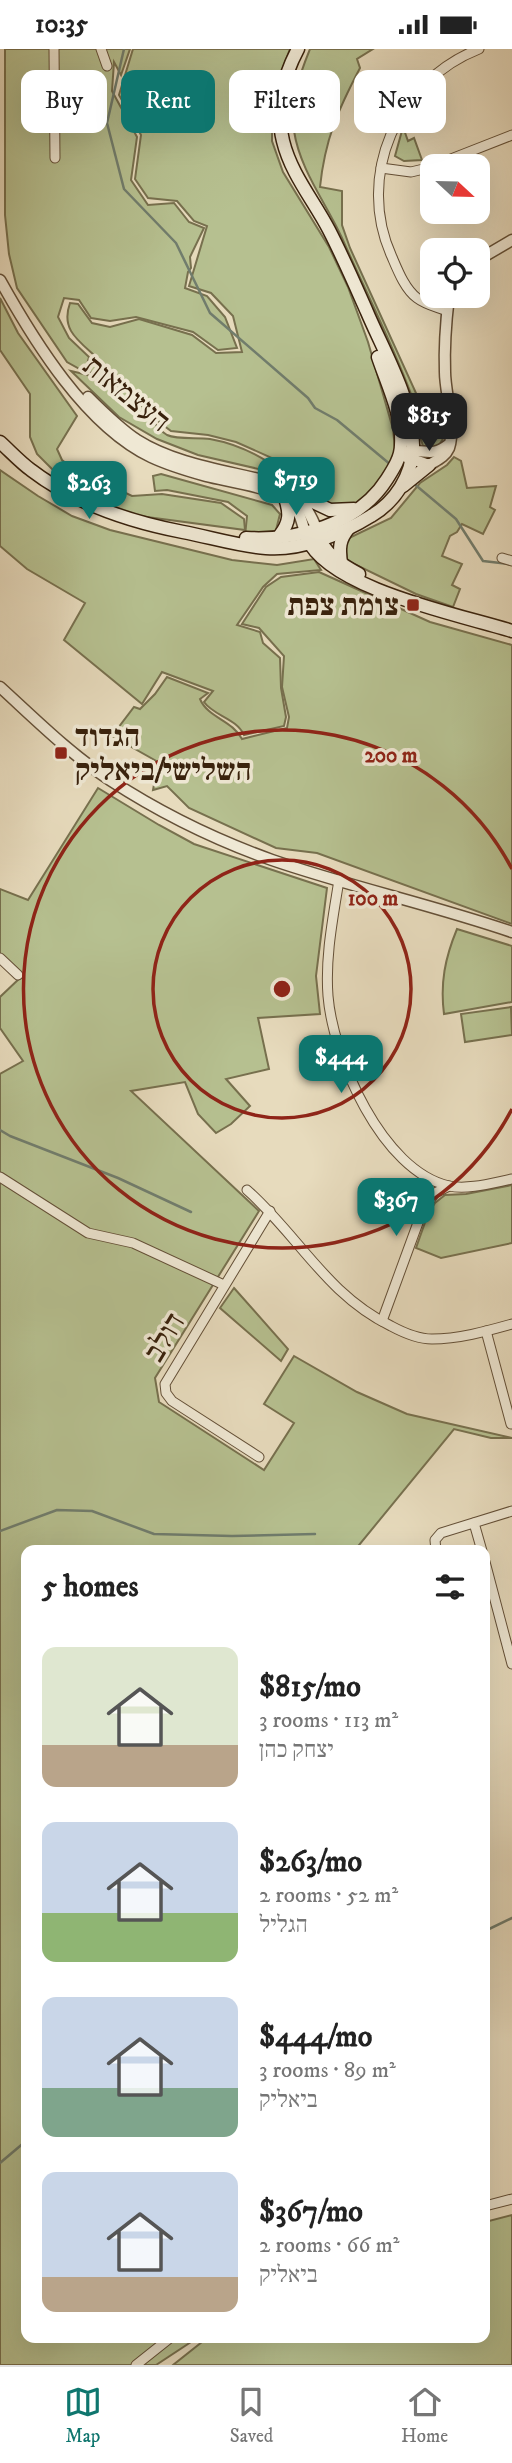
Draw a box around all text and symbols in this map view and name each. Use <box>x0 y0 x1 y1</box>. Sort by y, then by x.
text: 10:35 <box>35 8 88 41</box>
chip: Buy <box>21 70 107 133</box>
chip: Rent <box>121 70 215 133</box>
chip: Filters <box>229 70 340 133</box>
chip: New <box>354 70 446 133</box>
north arrow <box>420 154 490 224</box>
map controls <box>420 154 490 308</box>
button: locate <box>420 238 490 308</box>
street label: העצמאות <box>75 348 177 440</box>
pin: $815 <box>388 393 470 453</box>
text: $815 <box>407 401 451 430</box>
pin: $719 <box>255 457 337 517</box>
pin: $263 <box>48 461 130 521</box>
text: $719 <box>274 465 318 494</box>
text: $263 <box>67 469 111 498</box>
place label: צומת צפת <box>287 588 399 625</box>
marker: צומת צפת <box>405 597 421 613</box>
place label: הגדוד השלישי/ביאליק <box>75 719 251 790</box>
text: 200 m <box>364 743 418 769</box>
marker: הגדוד השלישי/ביאליק <box>53 745 69 761</box>
text: 100 m <box>348 886 398 912</box>
centre of rings <box>270 977 294 1001</box>
pin: $444 <box>300 1035 382 1095</box>
text: $444 <box>315 1043 367 1072</box>
pin: $367 <box>355 1179 437 1238</box>
text: $367 <box>373 1186 419 1215</box>
street label: דולב <box>136 1306 194 1369</box>
icon: filters <box>431 1568 469 1606</box>
text: 5 homes <box>42 1569 138 1606</box>
text: $815/mo <box>259 1669 361 1706</box>
icon: home <box>98 1675 182 1759</box>
text: 3 rooms · 113 m² <box>259 1706 398 1735</box>
text: יצחק כהן <box>259 1736 334 1765</box>
text: $263/mo <box>259 1844 362 1881</box>
icon: home <box>98 1850 182 1934</box>
text: 2 rooms · 52 m² <box>259 1881 398 1910</box>
text: הגליל <box>259 1911 308 1940</box>
text: $444/mo <box>259 2019 372 2056</box>
icon: home <box>98 2025 182 2109</box>
text: 3 rooms · 89 m² <box>259 2056 396 2085</box>
text: ביאליק <box>259 2086 318 2115</box>
text: $367/mo <box>259 2194 363 2231</box>
icon: home <box>98 2200 182 2284</box>
text: 2 rooms · 66 m² <box>259 2231 399 2260</box>
text: ביאליק <box>259 2261 318 2290</box>
tab: Map <box>64 2383 102 2448</box>
tab: Saved <box>230 2383 273 2448</box>
tab: Home <box>401 2383 448 2448</box>

